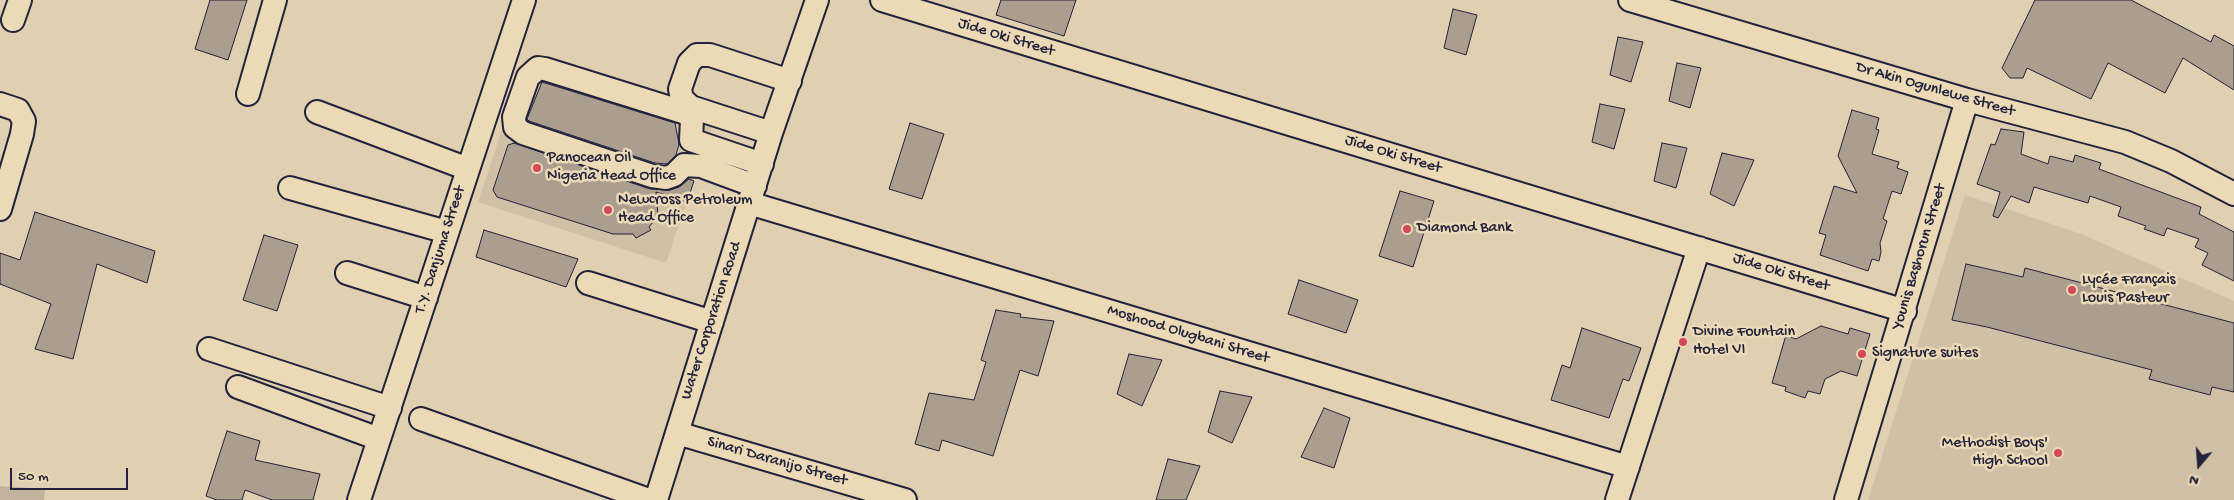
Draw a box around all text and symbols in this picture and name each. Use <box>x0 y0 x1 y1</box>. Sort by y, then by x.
street label: Jide Oki Street <box>955 14 1057 62</box>
street label: Dr Akin Ogunlewe Street <box>1854 58 2016 122</box>
street label: Jide Oki Street <box>1342 131 1444 179</box>
place label: Panocean Oil Nigeria Head Office <box>547 149 676 187</box>
marker: Panocean Oil Nigeria Head Office <box>531 162 543 174</box>
street label: Younis Bashorun Street <box>1889 182 1951 332</box>
street label: T.Y. Danjuma Street <box>411 184 471 316</box>
place label: Newcross Petroleum Head Office <box>618 191 752 229</box>
marker: Newcross Petroleum Head Office <box>602 204 614 216</box>
place label: Diamond Bank <box>1417 219 1512 239</box>
marker: Diamond Bank <box>1401 223 1413 235</box>
street label: Water Corporation Road <box>677 240 747 402</box>
street label: Jide Oki Street <box>1730 249 1832 297</box>
place label: Lycée Français Louis Pasteur <box>2082 271 2176 309</box>
marker: Lycée Français Louis Pasteur <box>2066 284 2078 296</box>
street label: Moshood Olugbani Street <box>1105 301 1271 369</box>
place label: Divine Fountain Hotel VI <box>1693 323 1795 361</box>
marker: Divine Fountain Hotel VI <box>1677 336 1689 348</box>
place label: Signature suites <box>1872 344 1978 364</box>
marker: Signature suites <box>1856 348 1868 360</box>
street label: Sinari Daranijo Street <box>705 433 849 491</box>
place label: Methodist Boys' High School <box>1942 434 2048 472</box>
north arrow <box>2174 440 2224 490</box>
marker: Methodist Boys' High School <box>2052 447 2064 459</box>
scale bar <box>12 458 130 490</box>
text: 50 m <box>18 468 49 486</box>
text: N <box>2187 470 2201 489</box>

